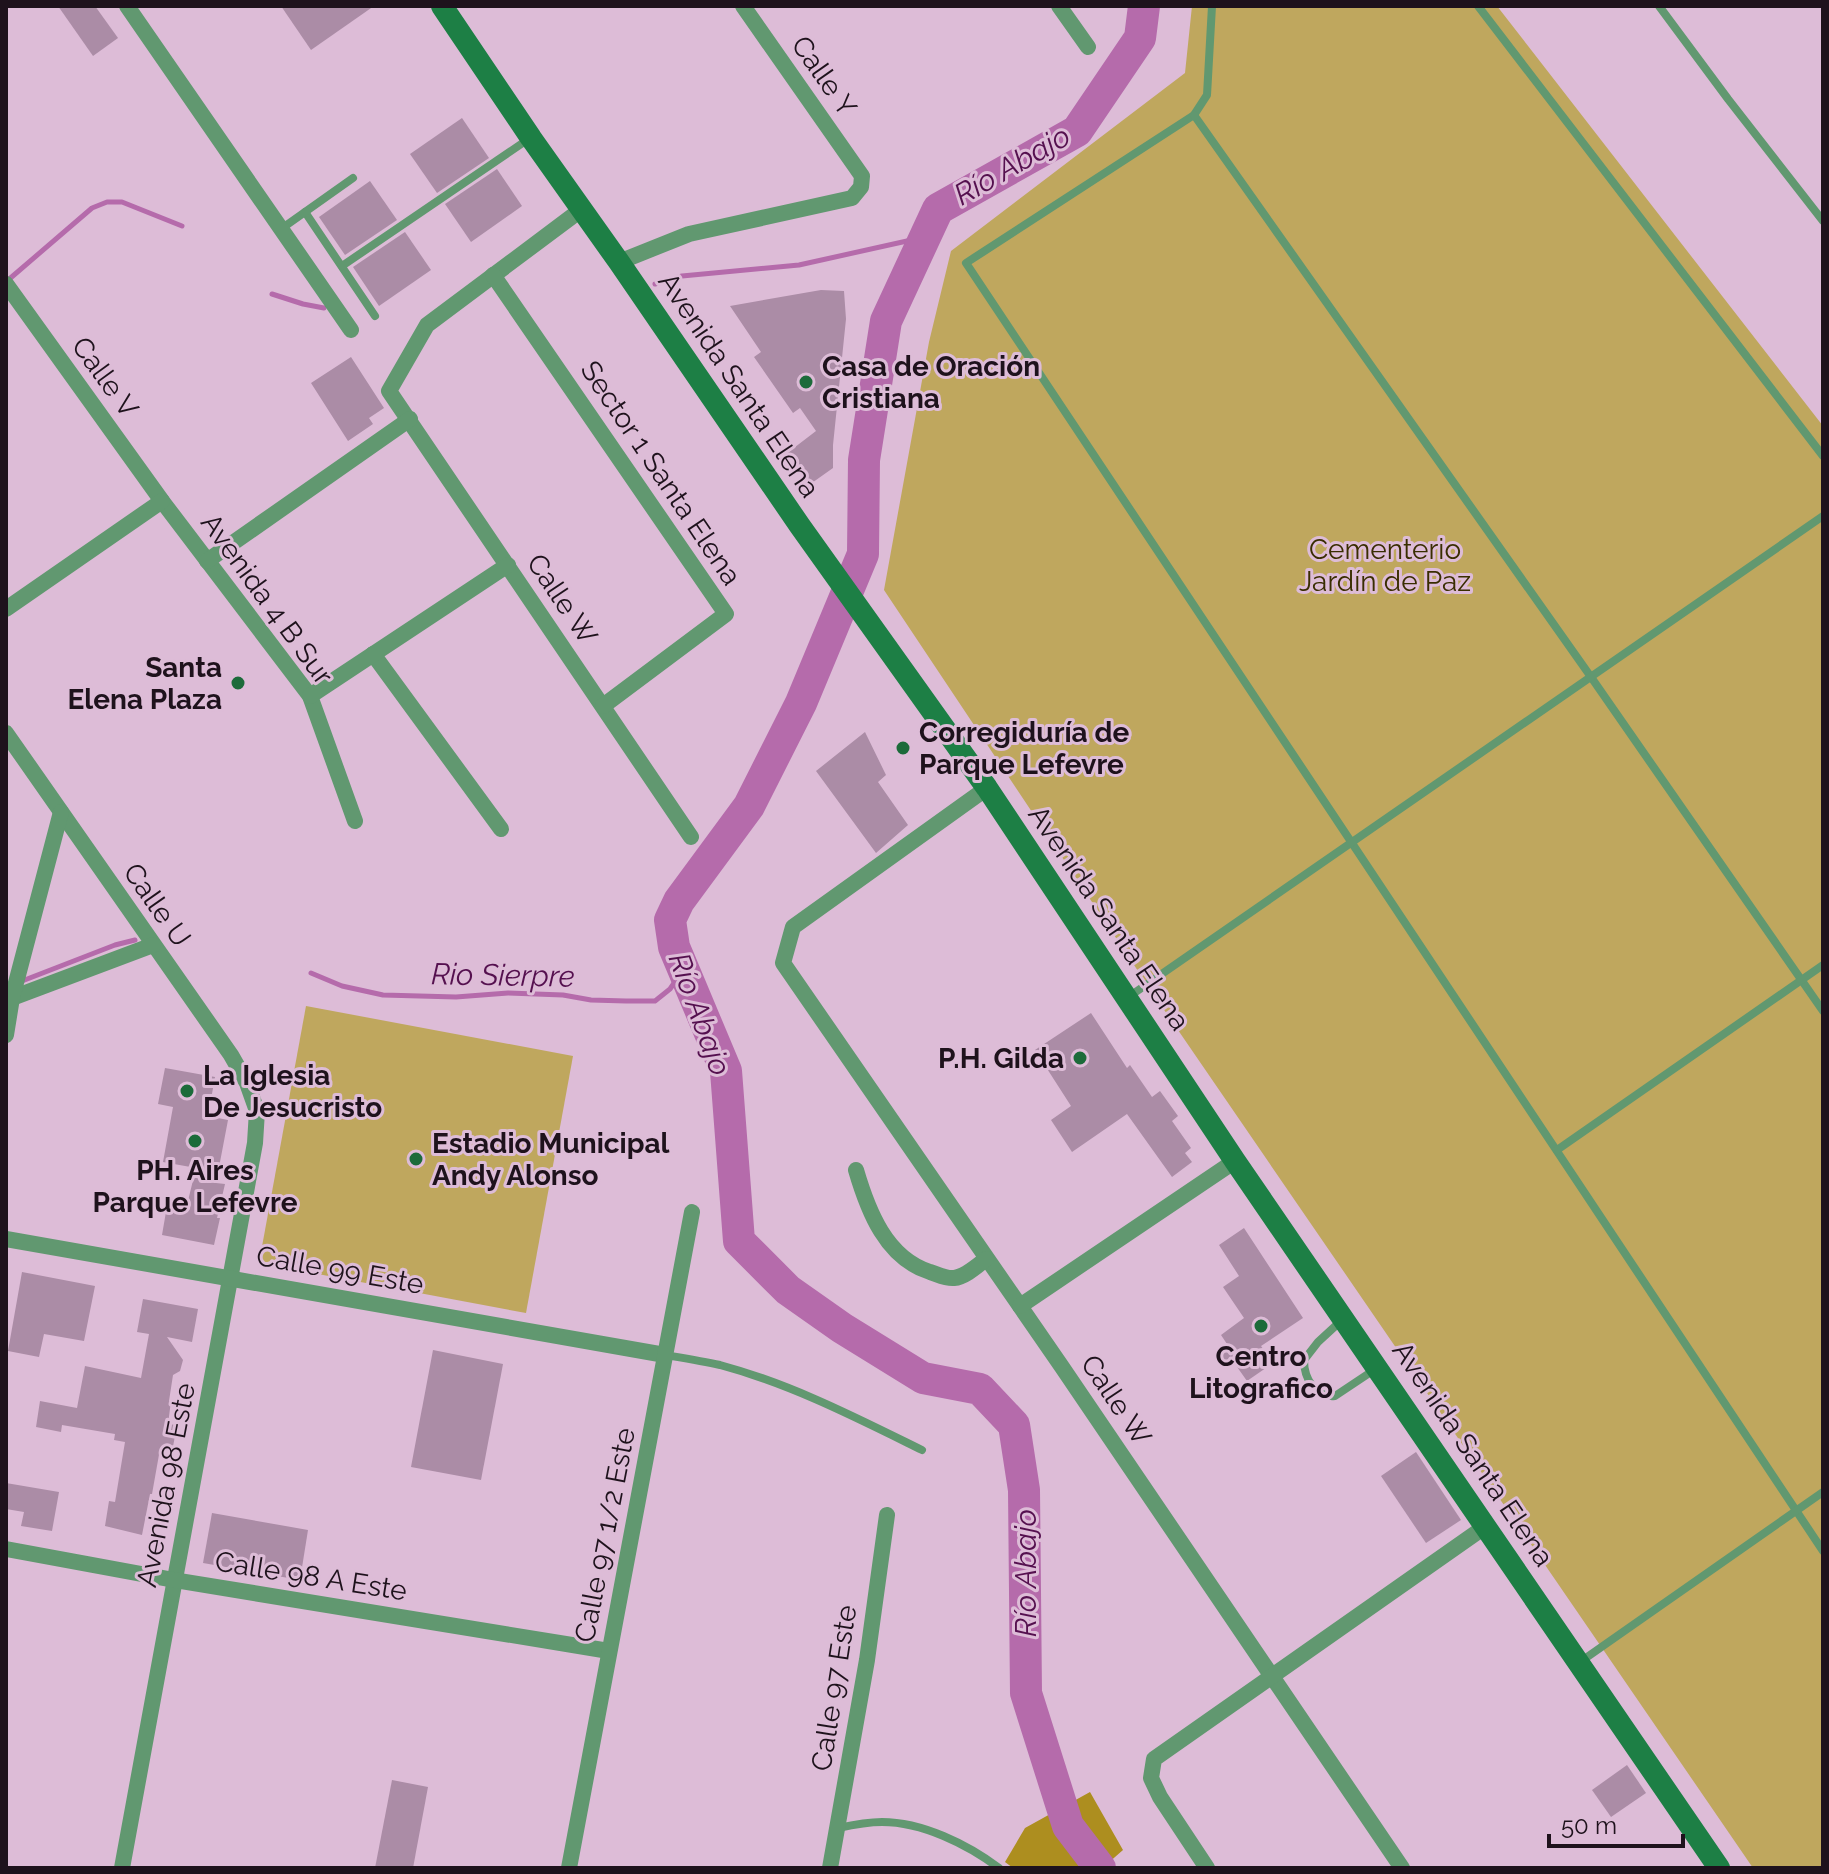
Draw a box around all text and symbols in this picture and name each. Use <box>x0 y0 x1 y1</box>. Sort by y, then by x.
street label: Calle Y <box>785 29 863 123</box>
water label: Río Abajo <box>948 118 1076 212</box>
street label: Avenida Santa Elena <box>652 266 826 504</box>
street label: Calle V <box>65 330 145 424</box>
place label: Casa de Oración Cristiana <box>822 350 1040 415</box>
street label: Sector 1 Santa Elena <box>574 355 748 591</box>
marker: Casa de Oración Cristiana <box>797 373 815 391</box>
street label: Avenida 4 B Sur <box>194 507 340 691</box>
park label: Cementerio Jardín de Paz <box>1299 533 1471 598</box>
street label: Calle W <box>520 548 604 650</box>
place label: Santa Elena Plaza <box>68 651 222 716</box>
marker: Santa Elena Plaza <box>229 674 247 692</box>
place label: Corregiduría de Parque Lefevre <box>919 716 1129 781</box>
marker: Corregiduría de Parque Lefevre <box>894 739 912 757</box>
street label: Avenida Santa Elena <box>1022 799 1196 1037</box>
street label: Calle U <box>116 857 198 953</box>
water label: Río Abajo <box>662 948 738 1080</box>
water label: Rio Sierpre <box>431 956 575 994</box>
place label: P.H. Gilda <box>938 1042 1064 1075</box>
marker: P.H. Gilda <box>1071 1049 1089 1067</box>
place label: La Iglesia De Jesucristo <box>203 1059 382 1124</box>
marker: La Iglesia De Jesucristo <box>178 1082 196 1100</box>
place label: Estadio Municipal Andy Alonso <box>432 1127 670 1192</box>
marker: PH. Aires Parque Lefevre <box>186 1132 204 1150</box>
marker: Estadio Municipal Andy Alonso <box>407 1150 425 1168</box>
place label: PH. Aires Parque Lefevre <box>93 1154 298 1219</box>
street label: Calle 99 Este <box>254 1239 426 1301</box>
marker: Centro Litografico <box>1252 1317 1270 1335</box>
street label: Avenida Santa Elena <box>1386 1335 1560 1573</box>
place label: Centro Litografico <box>1189 1340 1333 1405</box>
street label: Calle W <box>1074 1349 1158 1451</box>
street label: Avenida 98 Este <box>130 1380 202 1590</box>
street label: Calle 97 1/2 Este <box>568 1425 642 1645</box>
water label: Río Abajo <box>1008 1509 1043 1637</box>
street label: Calle 98 A Este <box>213 1545 409 1607</box>
street label: Calle 97 Este <box>805 1603 863 1773</box>
scale bar <box>1549 1798 1683 1848</box>
text: 50 m <box>1561 1811 1617 1840</box>

